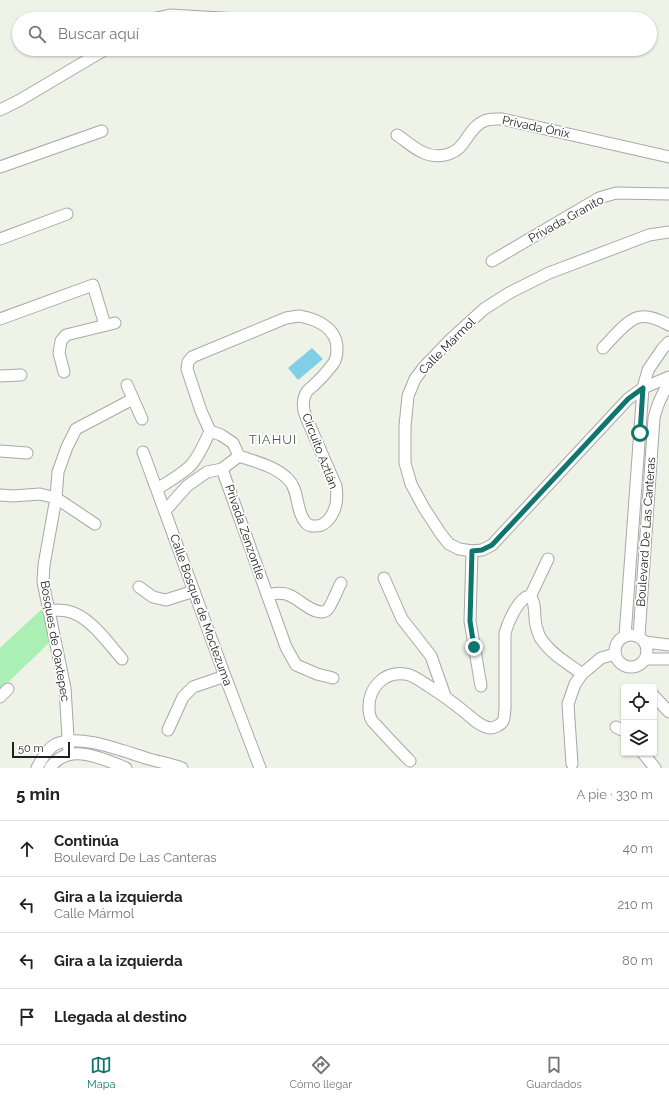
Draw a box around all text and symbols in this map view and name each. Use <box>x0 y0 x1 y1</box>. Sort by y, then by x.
search box <box>12 12 657 56</box>
icon: search <box>26 23 48 45</box>
text: Buscar aquí <box>58 25 139 43</box>
street label: Privada Ónix <box>501 113 571 141</box>
street label: Privada Granito <box>526 192 606 246</box>
street label: Calle Mármol <box>416 314 479 377</box>
street label: Circuito Aztlán <box>299 411 341 491</box>
route start <box>631 424 649 442</box>
district label: TIAHUI <box>249 432 297 447</box>
street label: Boulevard De Las Canteras <box>634 456 658 607</box>
street label: Privada Zenzontle <box>222 483 268 581</box>
street label: Calle Bosque de Moctezuma <box>167 532 235 688</box>
street label: Bosques de Oaxtepec <box>37 579 73 703</box>
route end <box>465 638 483 656</box>
map controls <box>621 684 657 756</box>
button: locate <box>621 684 657 720</box>
button: layers <box>621 720 657 756</box>
scale bar <box>12 740 70 759</box>
text: 50 m <box>18 742 44 755</box>
text: 5 min <box>16 784 60 804</box>
text: A pie · 330 m <box>577 787 653 802</box>
text: Continúa <box>54 832 119 850</box>
icon: ahead <box>16 838 38 860</box>
text: 40 m <box>623 841 653 856</box>
text: Boulevard De Las Canteras <box>54 850 217 865</box>
text: Gira a la izquierda <box>54 888 183 906</box>
icon: left <box>16 894 38 916</box>
text: 210 m <box>617 897 653 912</box>
text: Calle Mármol <box>54 906 134 921</box>
icon: left <box>16 950 38 972</box>
text: Gira a la izquierda <box>54 952 183 970</box>
text: 80 m <box>622 953 653 968</box>
icon: arrive <box>16 1006 38 1028</box>
text: Llegada al destino <box>54 1008 187 1026</box>
tab: Mapa <box>87 1054 115 1091</box>
tab: Cómo llegar <box>290 1054 352 1091</box>
tab: Guardados <box>526 1054 582 1091</box>

